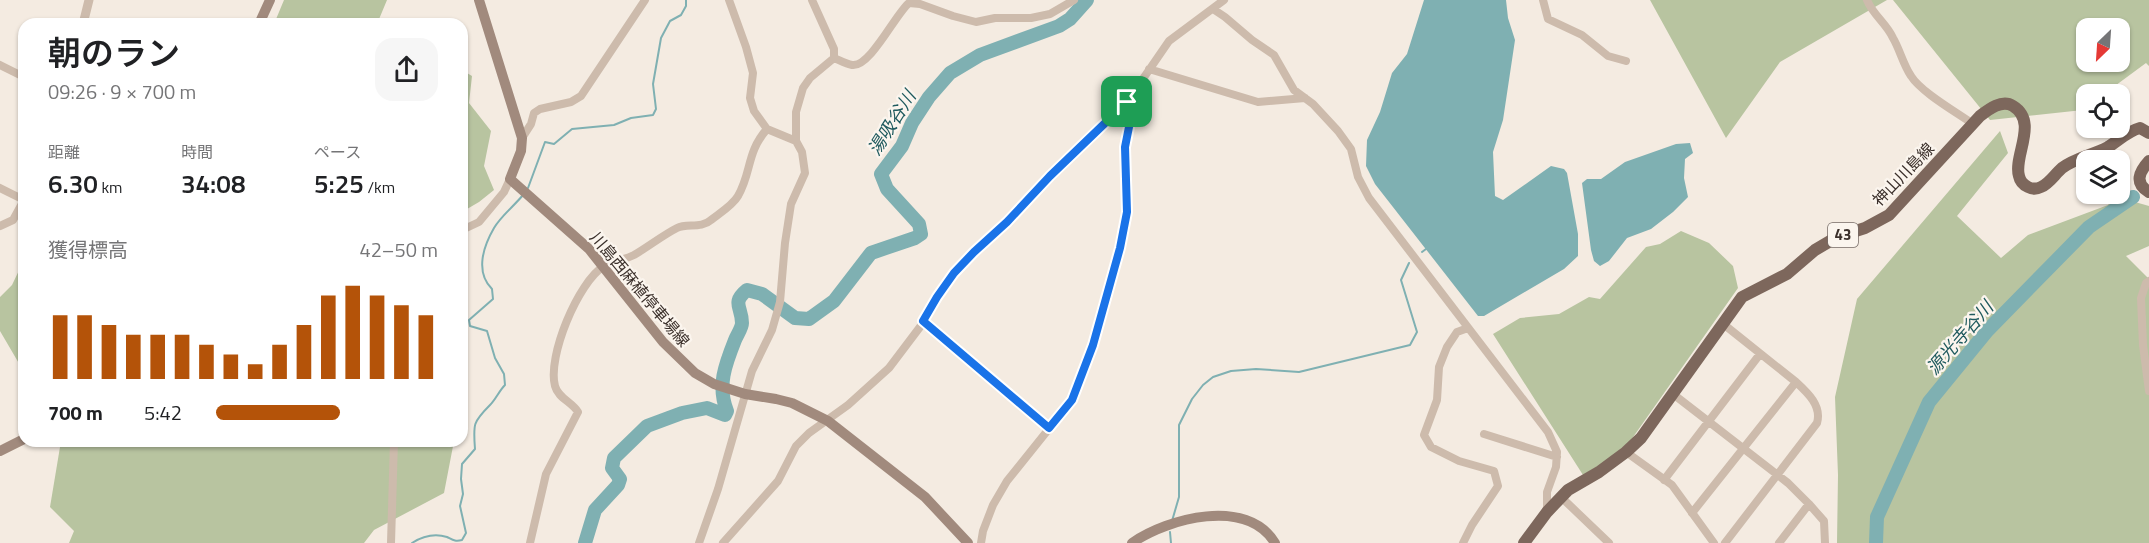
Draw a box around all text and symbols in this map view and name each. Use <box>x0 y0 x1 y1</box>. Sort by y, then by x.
north arrow <box>2076 18 2130 72</box>
map controls <box>2076 18 2130 204</box>
text: 朝のラン <box>48 28 180 78</box>
button: share <box>375 38 438 101</box>
text: 09:26 · 9 × 700 m <box>48 76 196 107</box>
pin <box>1101 76 1152 127</box>
water label: 湯吸谷川 <box>861 83 923 160</box>
button: locate <box>2076 84 2130 138</box>
icon: arrive <box>1110 85 1143 118</box>
street label: 神山川島線 <box>1867 137 1939 211</box>
text: 距離 <box>48 140 80 164</box>
text: 時間 <box>181 140 213 164</box>
text: ペース <box>314 140 361 164</box>
button: layers <box>2076 150 2130 204</box>
text: 6.30 <box>48 164 98 203</box>
text: 34:08 <box>181 164 245 203</box>
text: 5:25 <box>314 164 364 203</box>
text: km <box>98 175 122 199</box>
text: /km <box>364 175 395 199</box>
road number: 43 <box>1828 223 1858 247</box>
street label: 川島西麻植停車場線 <box>585 226 695 352</box>
text: 獲得標高 <box>48 234 128 265</box>
text: 42–50 m <box>359 234 438 265</box>
water label: 源光寺谷川 <box>1920 293 2001 380</box>
text: 700 m <box>48 397 103 428</box>
text: 5:42 <box>144 397 182 428</box>

